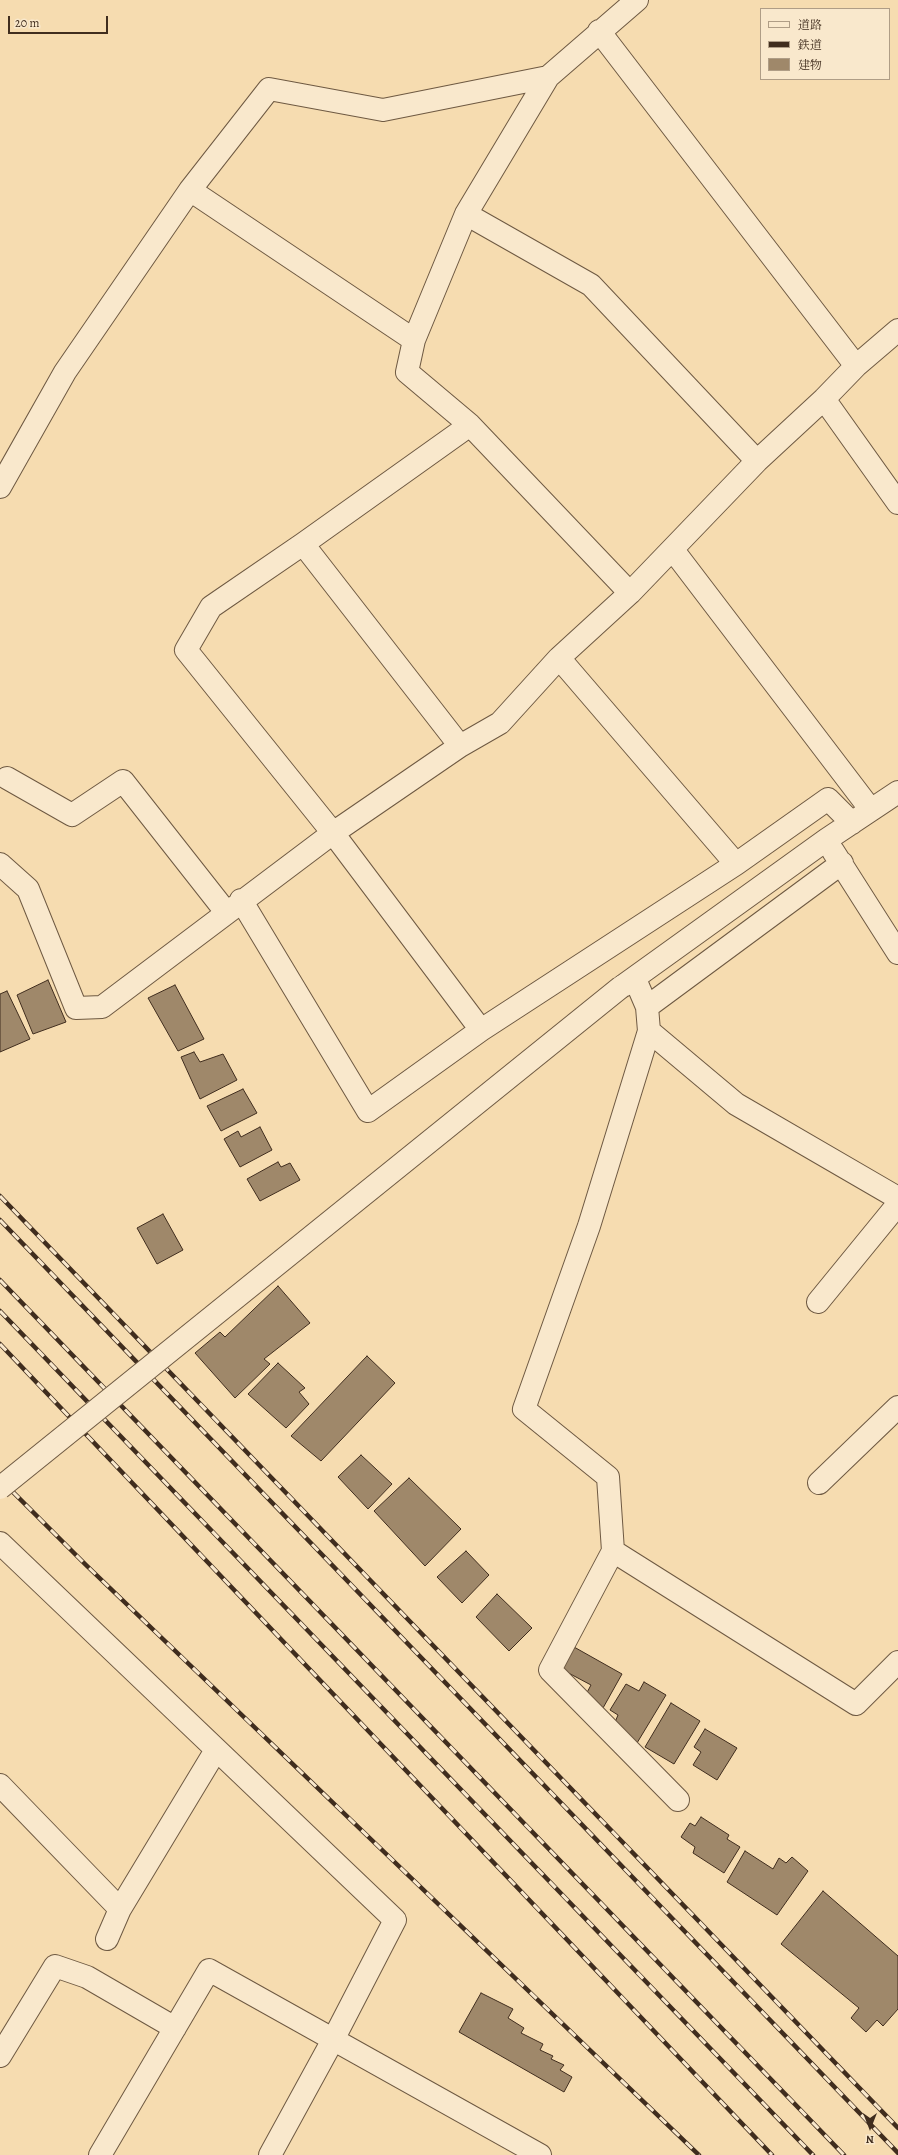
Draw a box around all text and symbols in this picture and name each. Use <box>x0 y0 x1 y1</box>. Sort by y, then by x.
scale bar <box>10 8 110 34</box>
legend <box>760 8 890 80</box>
text: 20 m <box>15 15 39 31</box>
text: 道路 <box>798 17 822 33</box>
text: 鉄道 <box>798 37 822 53</box>
text: 建物 <box>798 57 822 73</box>
north arrow <box>850 2107 890 2147</box>
text: N <box>866 2132 874 2147</box>

